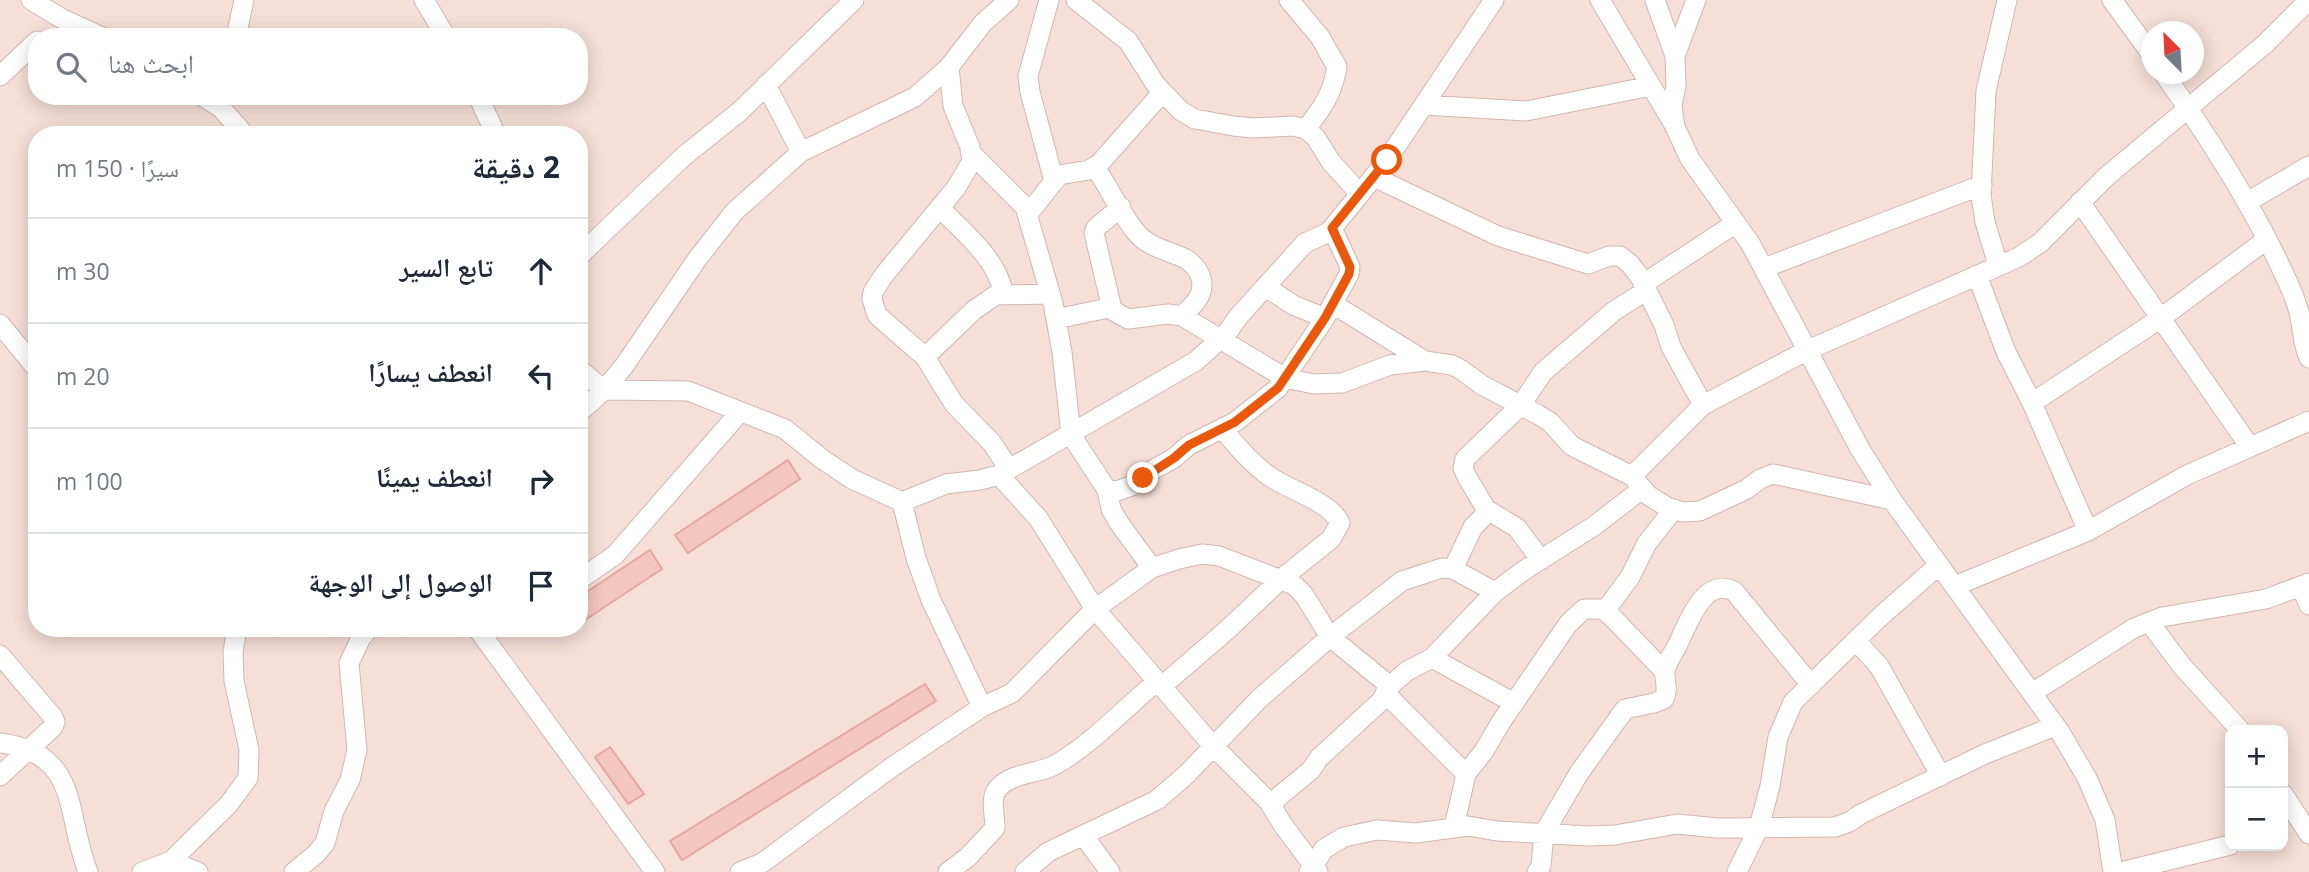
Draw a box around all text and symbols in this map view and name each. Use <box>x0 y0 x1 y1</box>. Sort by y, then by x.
north arrow <box>2141 21 2204 84</box>
search box <box>28 28 588 105</box>
text: ابحث هنا <box>108 45 194 81</box>
icon: search <box>52 48 90 86</box>
route start <box>1371 144 1402 175</box>
text: 2 دقيقة <box>472 146 560 187</box>
text: سيرًا · 150 m <box>56 152 179 184</box>
text: تابع السير <box>400 249 493 285</box>
icon: ahead <box>522 252 560 290</box>
text: 30 m <box>56 255 110 287</box>
text: انعطف يسارًا <box>368 354 493 390</box>
icon: left <box>522 357 560 395</box>
text: 20 m <box>56 360 110 392</box>
text: انعطف يمينًا <box>376 459 493 495</box>
icon: right <box>522 462 560 500</box>
route end <box>1127 462 1158 493</box>
text: 100 m <box>56 465 123 497</box>
text: الوصول إلى الوجهة <box>309 564 493 600</box>
icon: arrive <box>522 567 560 605</box>
map controls <box>2225 725 2288 851</box>
button: + <box>2225 725 2288 788</box>
button: − <box>2225 788 2288 851</box>

